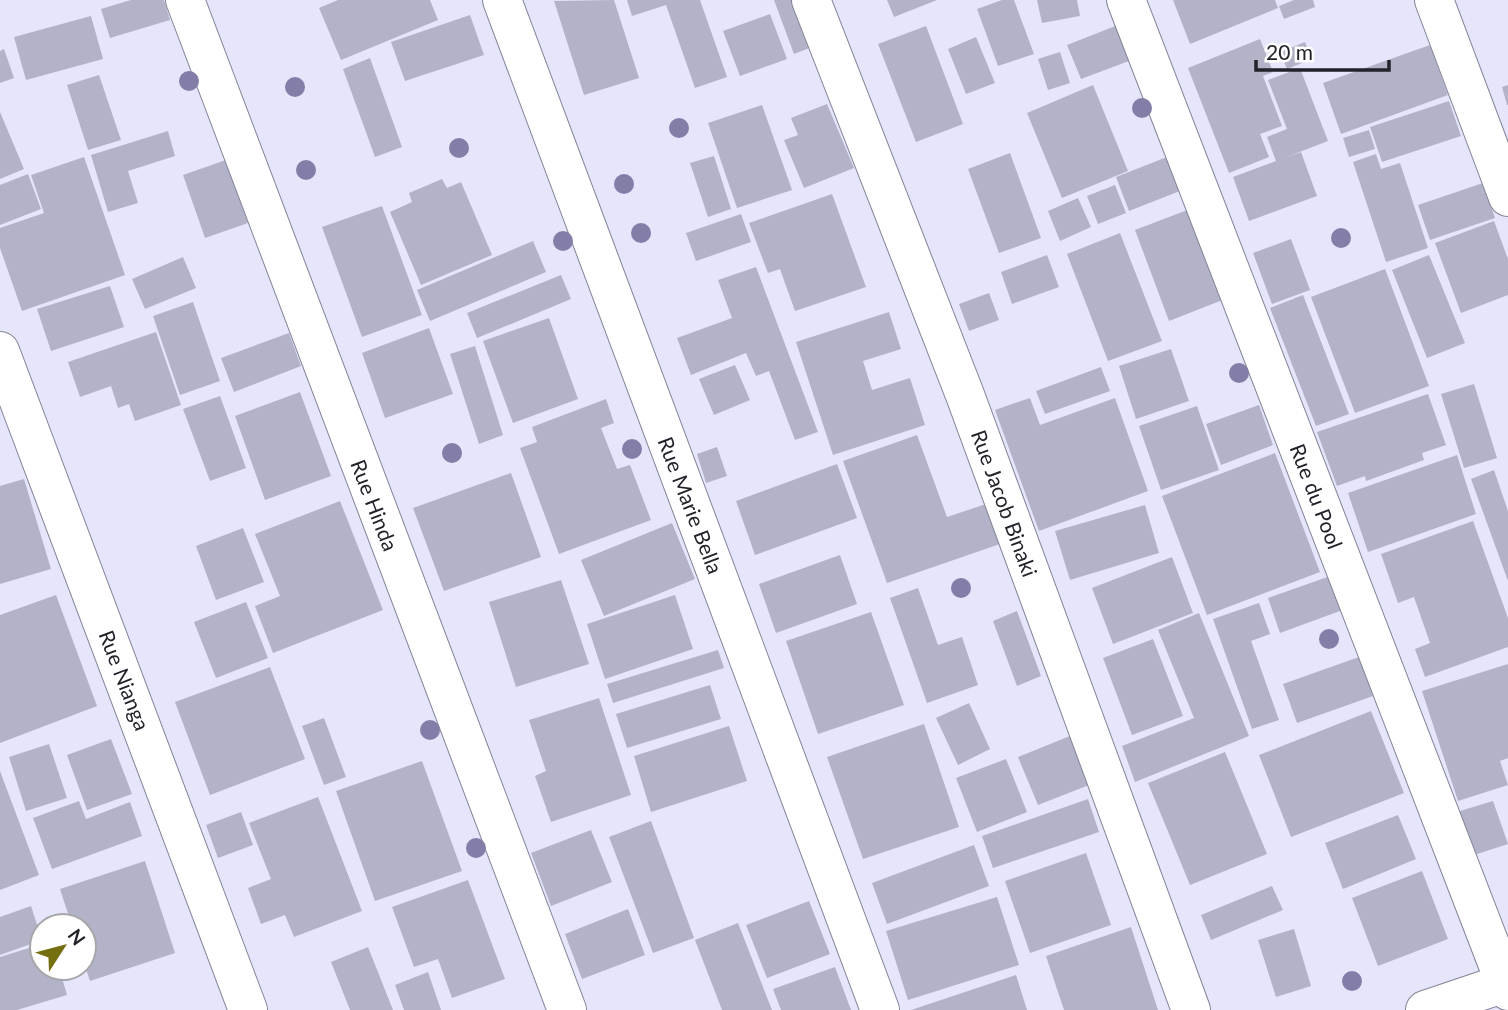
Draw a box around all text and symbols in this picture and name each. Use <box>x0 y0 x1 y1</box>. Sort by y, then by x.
scale bar <box>1256 28 1389 72</box>
text: 20 m <box>1266 39 1313 64</box>
street label: Rue Jacob Binaki <box>967 426 1043 580</box>
street label: Rue Marie Bella <box>653 433 729 577</box>
street label: Rue du Pool <box>1286 440 1348 552</box>
street label: Rue Hinda <box>346 456 404 554</box>
street label: Rue Nianga <box>94 626 156 734</box>
north arrow <box>28 912 98 982</box>
text: N <box>64 924 91 949</box>

